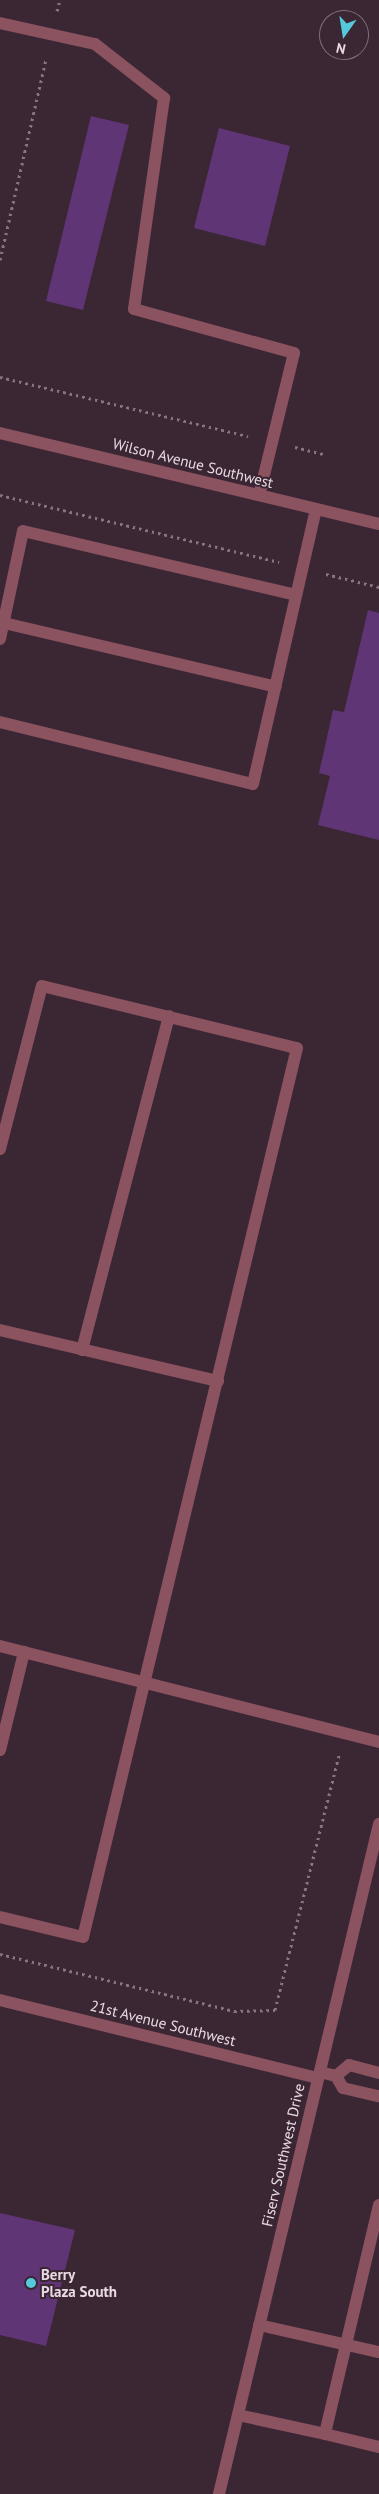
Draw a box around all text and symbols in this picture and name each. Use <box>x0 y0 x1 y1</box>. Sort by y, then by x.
north arrow <box>319 10 369 60</box>
text: N <box>334 39 347 58</box>
street label: Wilson Avenue Southwest <box>111 434 275 492</box>
street label: 21st Avenue Southwest <box>88 1996 238 2050</box>
street label: Fiserv Southwest Drive <box>258 2081 308 2229</box>
place label: Berry Plaza South <box>41 2265 117 2300</box>
marker: Berry Plaza South <box>25 2277 37 2289</box>

